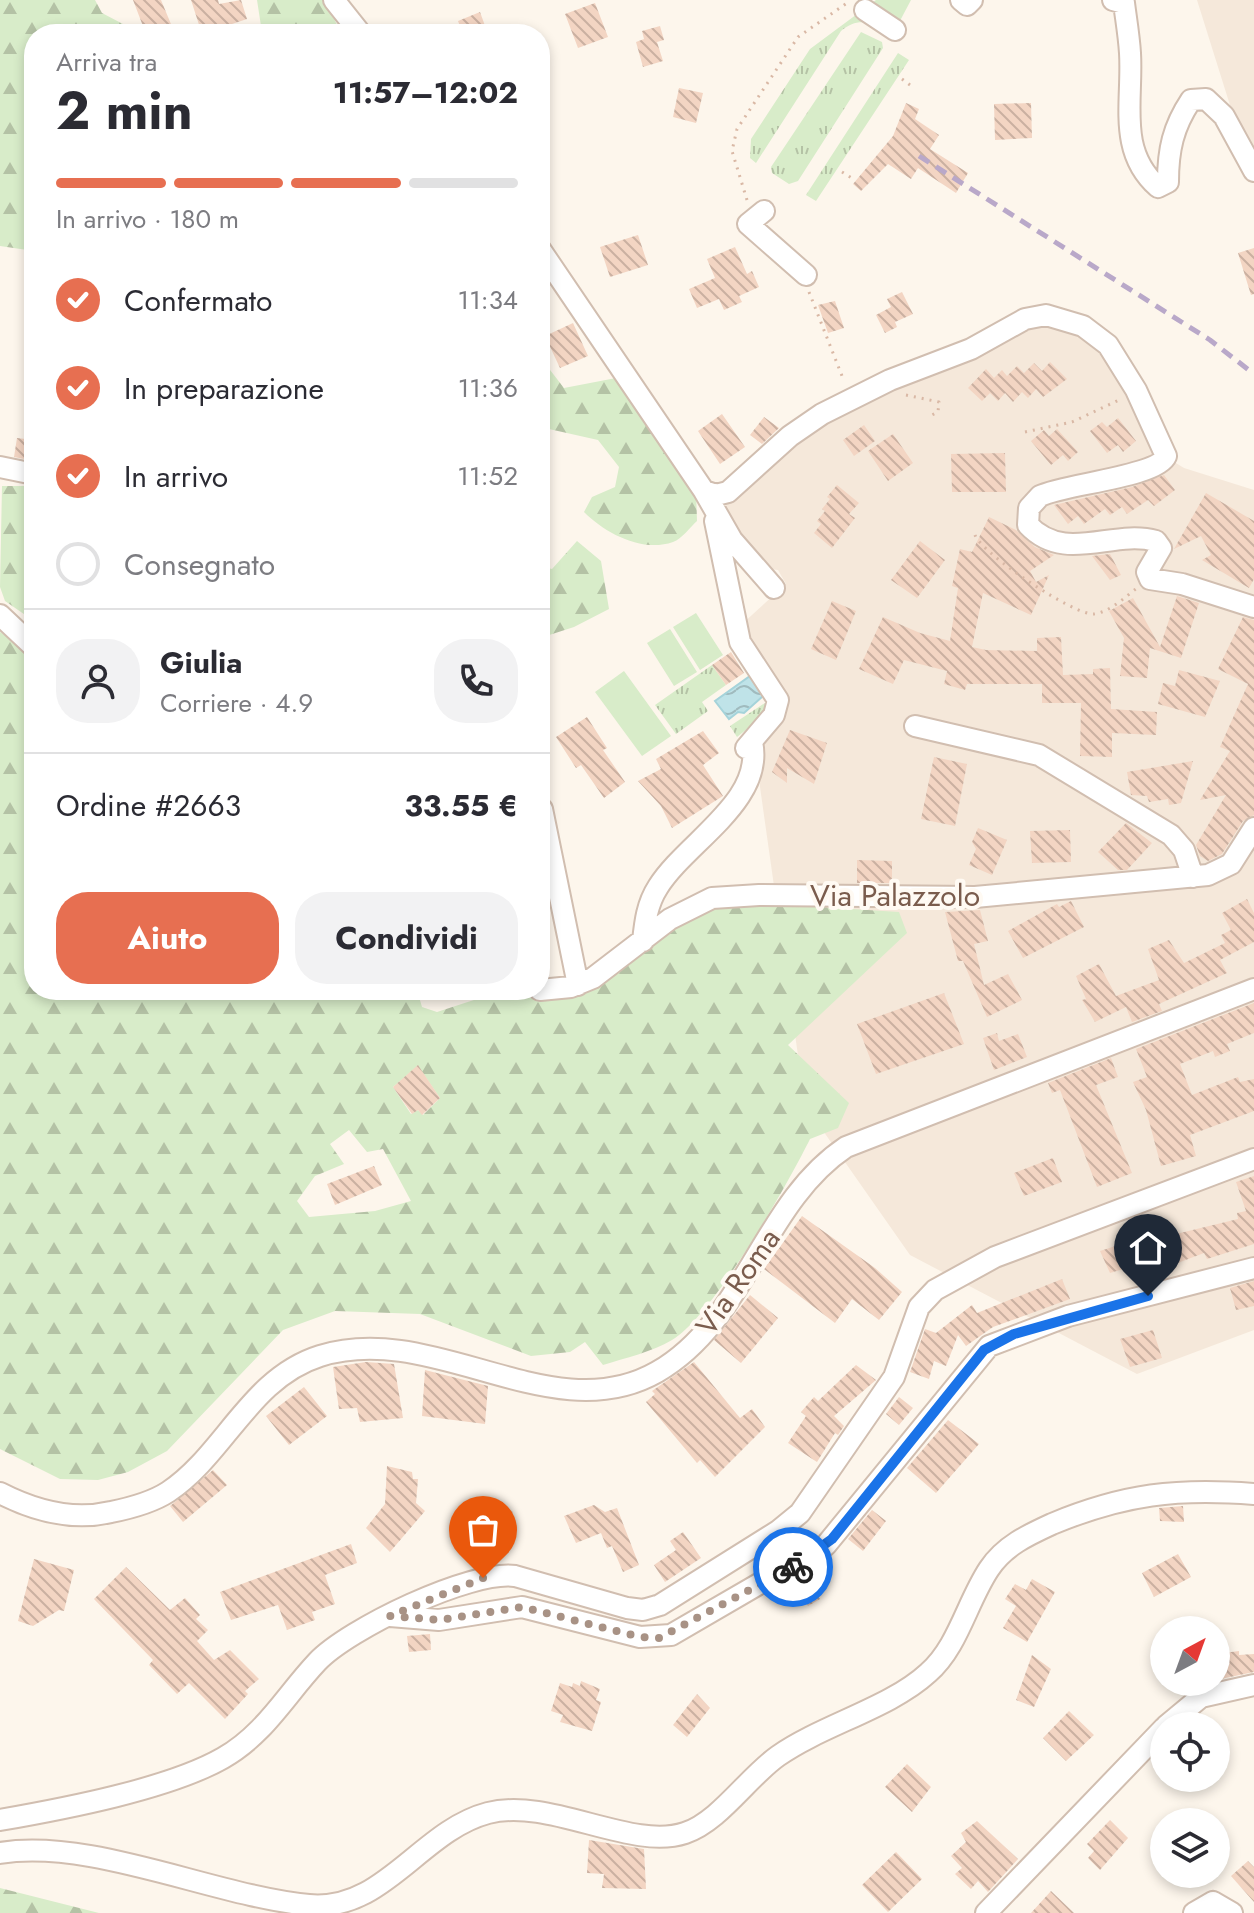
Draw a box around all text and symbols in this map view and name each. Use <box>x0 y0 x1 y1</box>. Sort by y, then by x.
text: Arriva tra <box>56 43 157 81</box>
text: 11:57–12:02 <box>333 71 518 114</box>
text: 2 min <box>56 73 193 149</box>
text: In arrivo · 180 m <box>56 200 239 238</box>
icon: check <box>56 278 100 322</box>
text: Confermato <box>124 279 272 322</box>
text: 11:34 <box>457 281 518 319</box>
icon: check <box>56 366 100 410</box>
text: In preparazione <box>124 367 324 410</box>
text: 11:36 <box>458 369 518 407</box>
icon: check <box>56 454 100 498</box>
text: In arrivo <box>124 455 228 498</box>
text: 11:52 <box>457 457 518 495</box>
text: Consegnato <box>124 543 275 586</box>
button: person <box>56 639 140 723</box>
button: phone <box>434 639 518 723</box>
text: Giulia <box>160 641 243 684</box>
text: Corriere · 4.9 <box>160 684 313 722</box>
text: Ordine #2663 <box>56 784 241 827</box>
text: 33.55 € <box>404 784 518 827</box>
street label: Via Palazzolo <box>810 874 980 917</box>
button: Aiuto <box>56 892 279 984</box>
button: Condividi <box>295 892 518 984</box>
pin <box>1114 1214 1182 1296</box>
street label: Via Roma <box>685 1219 790 1344</box>
icon: home <box>1126 1226 1170 1270</box>
pin <box>449 1496 517 1578</box>
icon: bag <box>461 1508 505 1552</box>
courier <box>753 1527 833 1607</box>
icon: bike <box>771 1545 815 1589</box>
north arrow <box>1150 1616 1230 1696</box>
map controls <box>1150 1616 1230 1888</box>
button: locate <box>1150 1712 1230 1792</box>
button: layers <box>1150 1808 1230 1888</box>

